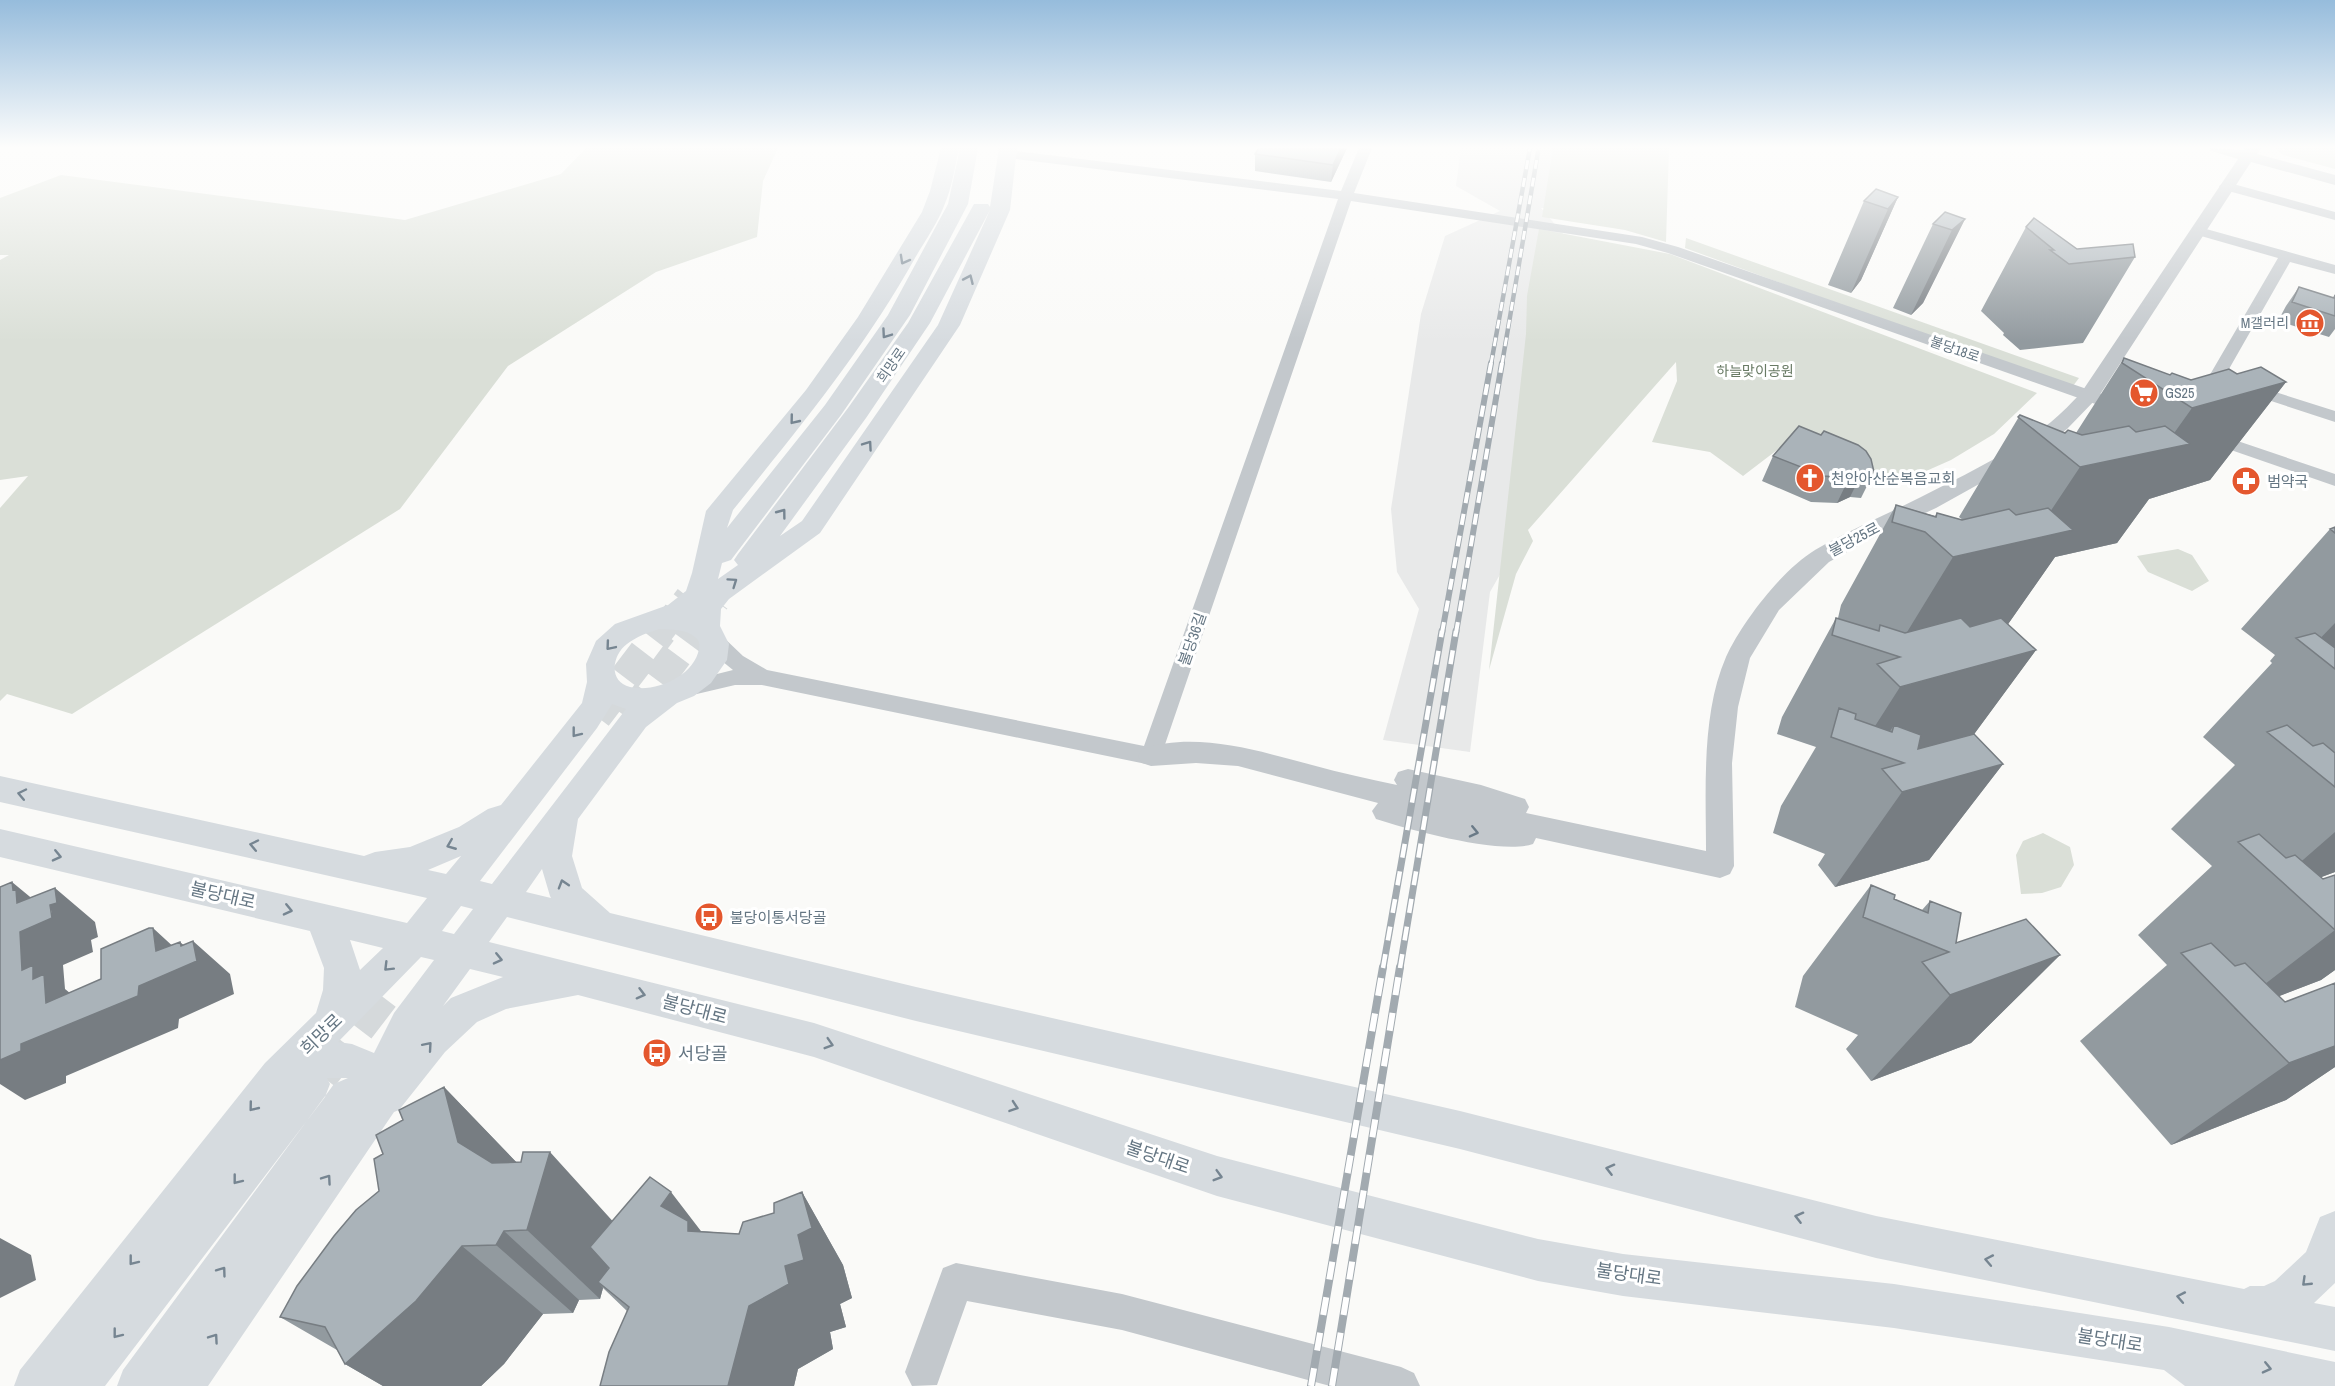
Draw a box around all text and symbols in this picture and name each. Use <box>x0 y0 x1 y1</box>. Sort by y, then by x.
one-way arrow <box>900 254 911 264</box>
one-way arrow <box>962 275 974 286</box>
museum icon: M갤러리 <box>2294 307 2326 339</box>
place label: M갤러리 <box>2241 314 2289 332</box>
one-way arrow <box>882 327 893 338</box>
street label: 불당18로 <box>1928 332 1982 366</box>
street label: 희망로 <box>873 344 910 386</box>
park label: 하늘맞이공원 <box>1716 362 1794 380</box>
supermarket icon: GS25 <box>2128 377 2160 409</box>
place label: GS25 <box>2165 384 2194 402</box>
one-way arrow <box>790 413 801 424</box>
one-way arrow <box>861 441 872 452</box>
church icon: 천안아산순복음교회 <box>1794 462 1826 494</box>
pharmacy icon: 범약국 <box>2230 465 2262 497</box>
place label: 천안아산순복음교회 <box>1831 468 1955 489</box>
place label: 범약국 <box>2267 471 2308 492</box>
one-way arrow <box>775 509 786 520</box>
street label: 불당25로 <box>1825 517 1883 561</box>
one-way arrow <box>727 578 738 589</box>
street label: 불당36길 <box>1173 610 1211 668</box>
one-way arrow <box>606 639 617 650</box>
one-way arrow <box>572 726 583 737</box>
one-way arrow <box>17 788 27 801</box>
one-way arrow <box>1468 824 1478 837</box>
one-way arrow <box>447 838 458 850</box>
one-way arrow <box>249 839 259 852</box>
one-way arrow <box>52 849 62 862</box>
street label: 불당대로 <box>188 875 258 915</box>
one-way arrow <box>558 879 570 889</box>
bus stop icon: 불당이통서당골 <box>693 901 725 933</box>
one-way arrow <box>283 903 293 916</box>
place label: 불당이통서당골 <box>730 907 827 928</box>
one-way arrow <box>493 952 503 965</box>
one-way arrow <box>385 960 395 971</box>
one-way arrow <box>635 987 645 1000</box>
street label: 불당대로 <box>660 988 730 1030</box>
street label: 희망로 <box>294 1008 348 1060</box>
bus stop icon: 서당골 <box>641 1037 673 1069</box>
one-way arrow <box>823 1037 834 1049</box>
place label: 서당골 <box>678 1041 728 1066</box>
one-way arrow <box>420 1042 431 1053</box>
one-way arrow <box>249 1100 260 1111</box>
one-way arrow <box>1008 1100 1019 1113</box>
street label: 불당대로 <box>1123 1134 1193 1180</box>
one-way arrow <box>1605 1163 1615 1176</box>
one-way arrow <box>1212 1169 1223 1181</box>
one-way arrow <box>233 1173 244 1184</box>
one-way arrow <box>320 1174 331 1185</box>
one-way arrow <box>1794 1212 1805 1224</box>
one-way arrow <box>129 1254 140 1265</box>
one-way arrow <box>1984 1254 1994 1267</box>
street label: 불당대로 <box>1594 1257 1664 1291</box>
one-way arrow <box>215 1266 226 1277</box>
one-way arrow <box>2302 1274 2313 1285</box>
one-way arrow <box>2176 1291 2186 1304</box>
street label: 불당대로 <box>2075 1322 2145 1358</box>
one-way arrow <box>114 1327 125 1338</box>
one-way arrow <box>207 1334 218 1345</box>
one-way arrow <box>2262 1361 2272 1374</box>

